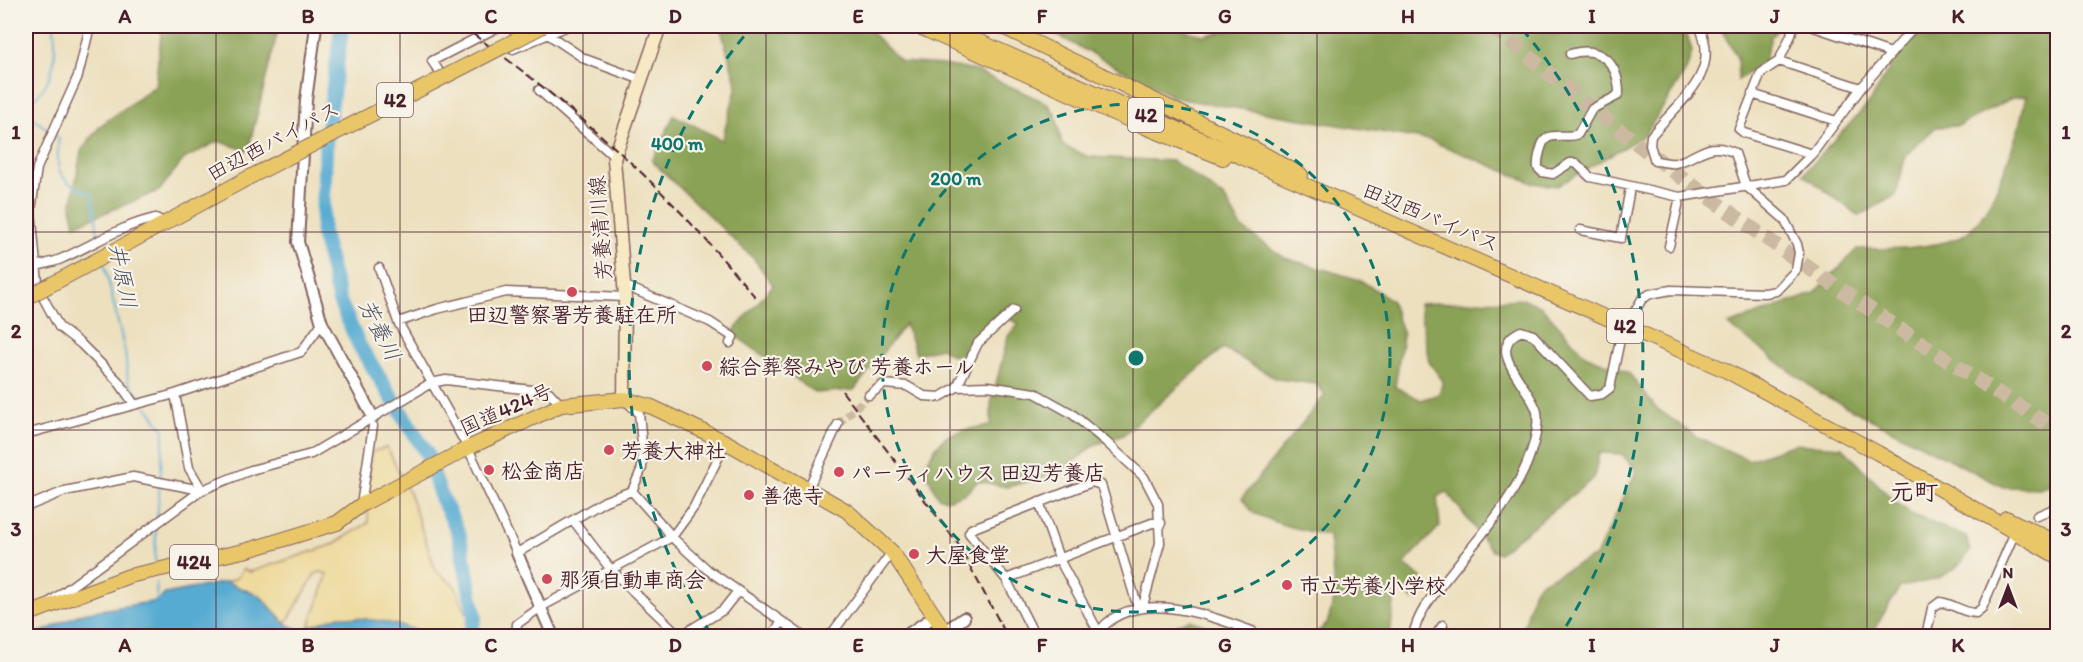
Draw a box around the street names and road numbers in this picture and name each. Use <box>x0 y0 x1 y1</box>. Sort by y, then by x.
road number: 42 <box>377 83 413 117</box>
street label: 田辺西バイパス <box>202 96 344 186</box>
road number: 42 <box>1128 98 1164 132</box>
street label: 芳養清川線 <box>584 175 616 281</box>
street label: 田辺西バイパス <box>1359 177 1503 257</box>
road number: 42 <box>1607 309 1643 343</box>
street label: 国道424号 <box>456 377 556 441</box>
road number: 424 <box>170 545 218 579</box>

